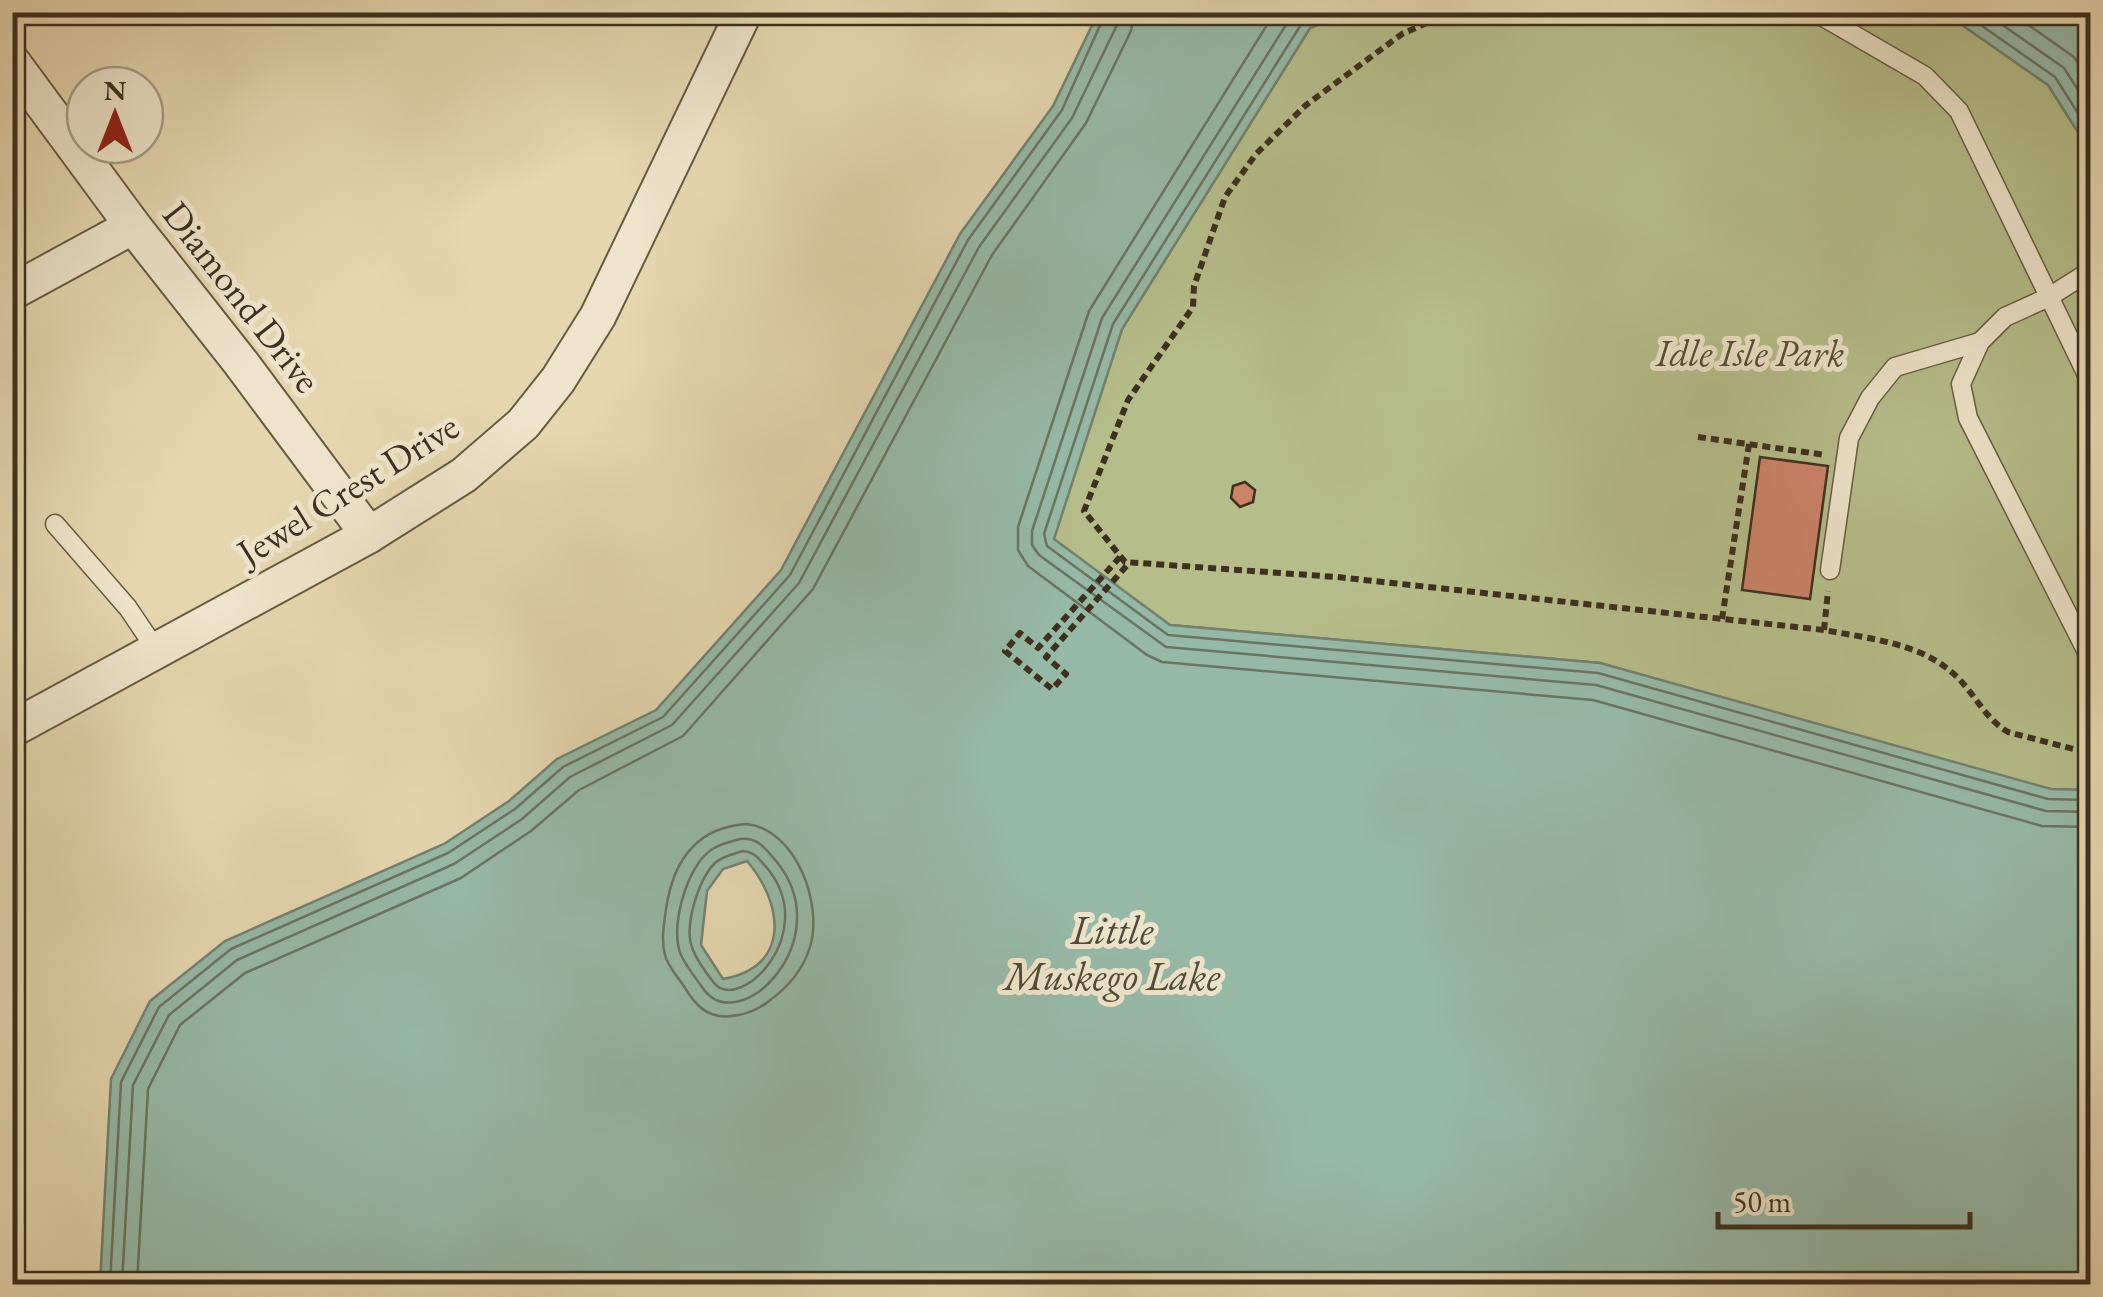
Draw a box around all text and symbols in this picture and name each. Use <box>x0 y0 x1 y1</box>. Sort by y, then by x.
north arrow <box>65 65 165 165</box>
text: N <box>104 72 127 108</box>
street label: Diamond Drive <box>152 191 332 402</box>
park label: Idle Isle Park <box>1655 328 1844 377</box>
street label: Jewel Crest Drive <box>225 401 467 578</box>
water label: Little Muskego Lake <box>1002 904 1220 1002</box>
scale bar <box>1718 1167 1970 1229</box>
text: 50 m <box>1733 1182 1791 1221</box>

